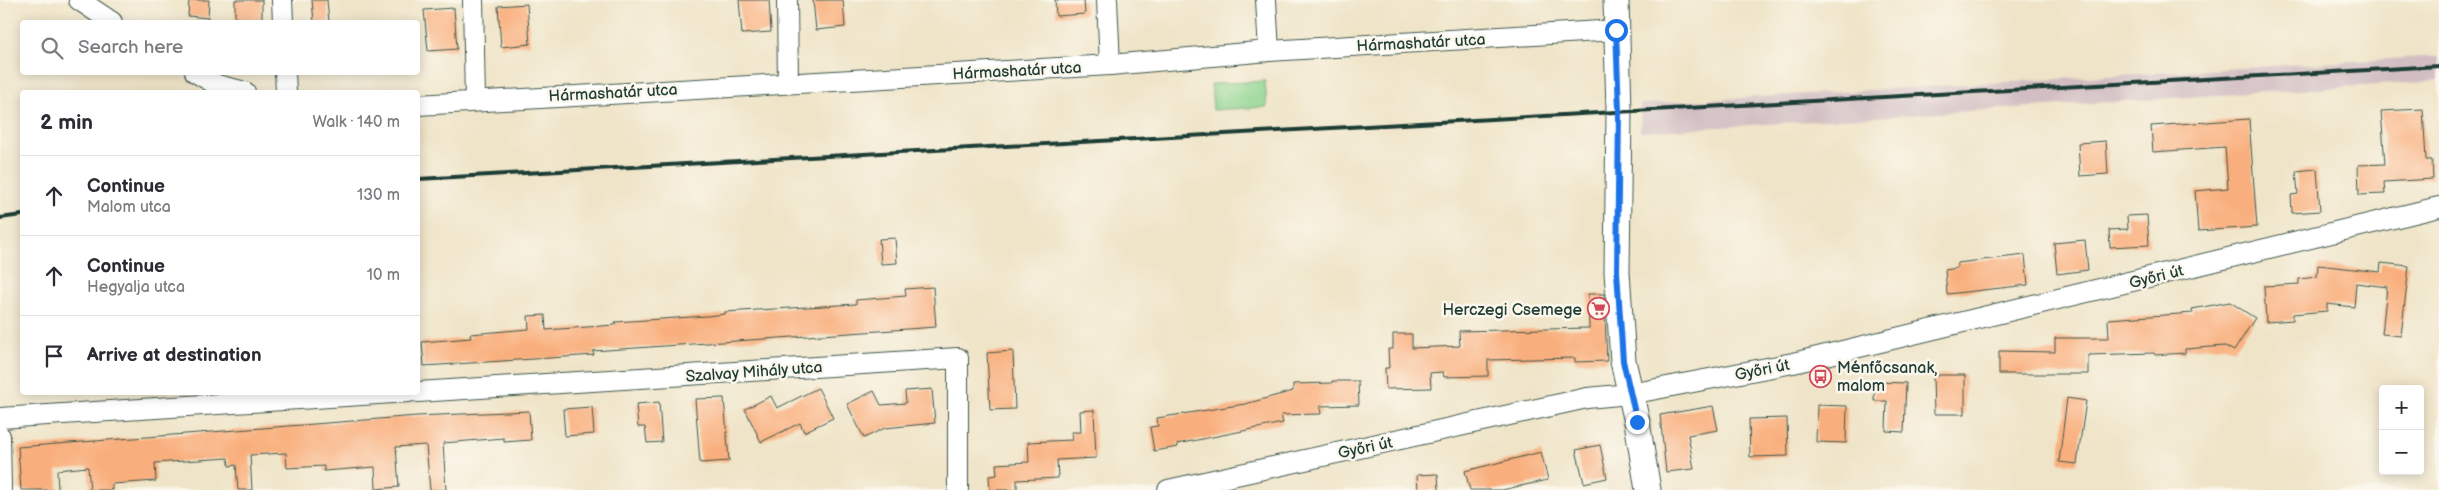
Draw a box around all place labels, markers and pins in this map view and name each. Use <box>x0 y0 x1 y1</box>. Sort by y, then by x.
supermarket icon: Herczegi Csemege <box>1586 297 1610 321</box>
place label: Herczegi Csemege <box>1442 301 1583 320</box>
place label: Ménfőcsanak, malom <box>1837 359 1938 396</box>
bus stop icon: Ménfőcsanak, malom <box>1809 364 1833 388</box>

